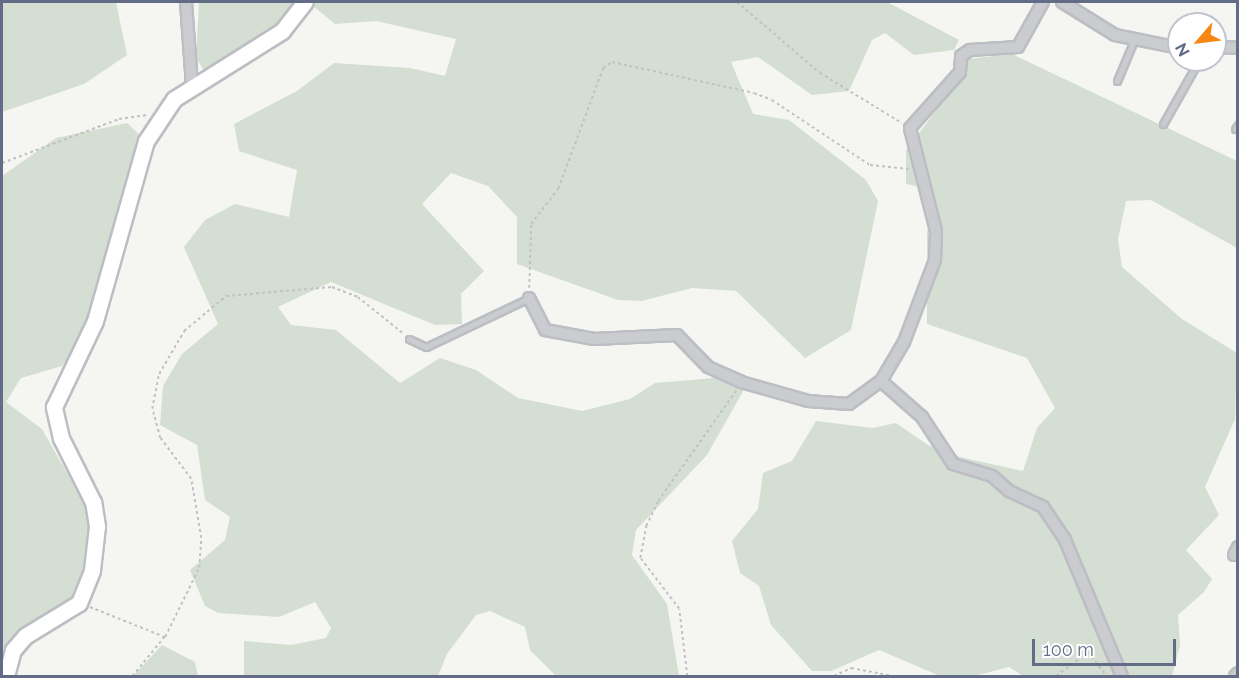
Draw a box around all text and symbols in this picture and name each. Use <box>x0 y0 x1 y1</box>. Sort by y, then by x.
north arrow <box>1167 12 1227 72</box>
text: N <box>1171 40 1194 60</box>
scale bar <box>1035 627 1179 665</box>
text: 100 m <box>1043 639 1094 660</box>

